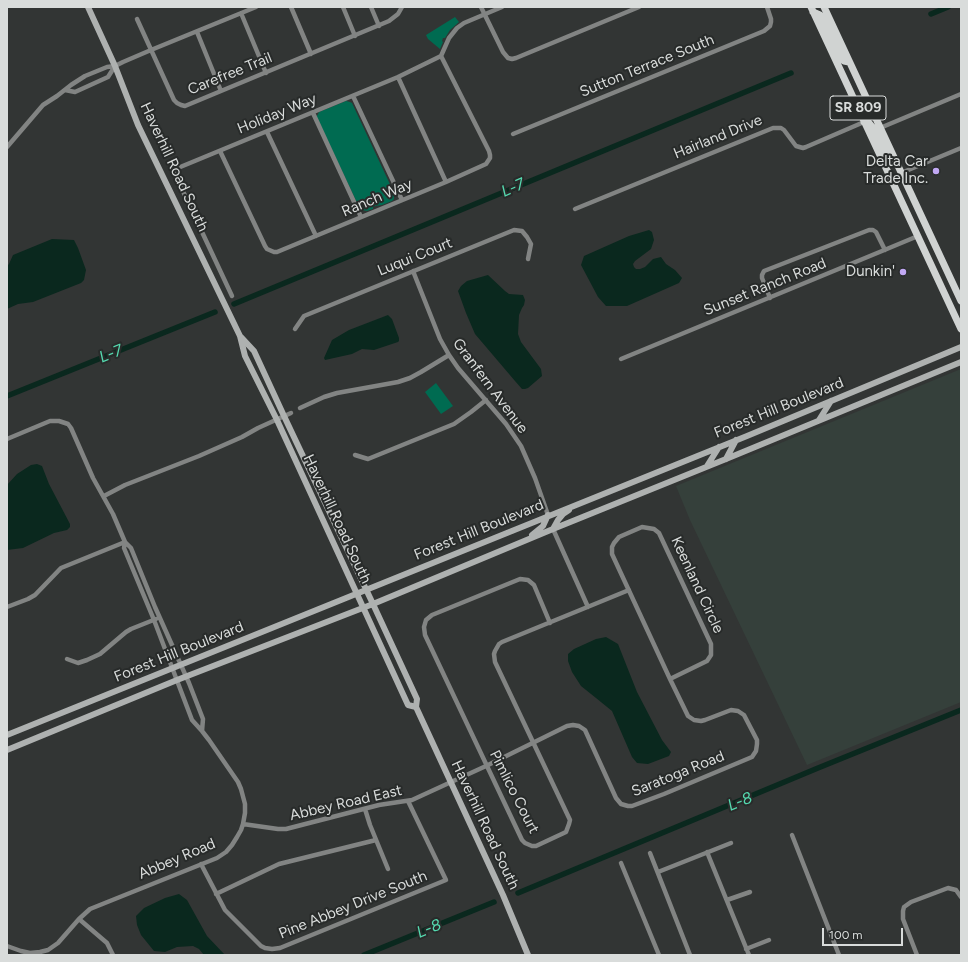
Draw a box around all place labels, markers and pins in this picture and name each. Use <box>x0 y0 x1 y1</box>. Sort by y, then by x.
place label: Delta Car Trade Inc. <box>863 153 928 188</box>
marker: Delta Car Trade Inc. <box>931 166 941 176</box>
place label: Dunkin' <box>846 263 895 281</box>
marker: Dunkin' <box>898 267 908 277</box>

